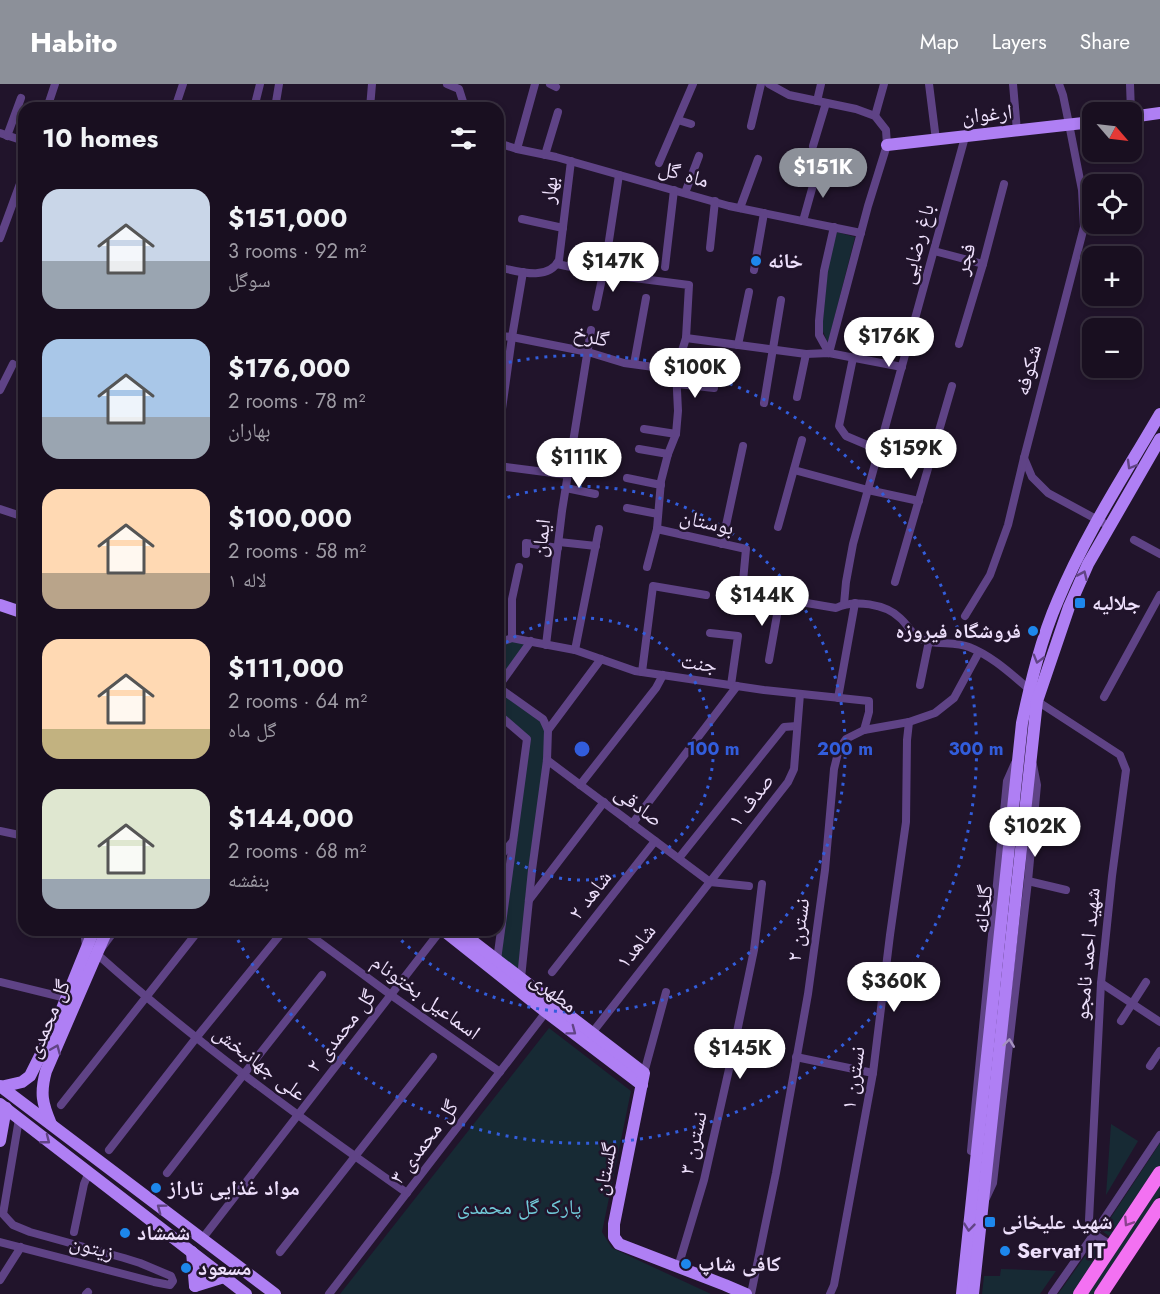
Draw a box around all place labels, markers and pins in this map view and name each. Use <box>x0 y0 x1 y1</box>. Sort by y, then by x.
pin: $151K <box>781 148 865 199</box>
pin: $147K <box>571 242 655 293</box>
place label: خانه <box>768 246 803 276</box>
marker: خانه <box>749 254 763 268</box>
pin: $176K <box>847 317 931 368</box>
pin: $100K <box>653 348 737 399</box>
pin: $159K <box>869 429 953 480</box>
pin: $111K <box>537 438 621 489</box>
pin: $144K <box>720 576 804 627</box>
place label: جلالیه <box>1092 588 1141 618</box>
marker: جلالیه <box>1073 596 1087 610</box>
place label: فروشگاه فیروزه <box>895 616 1021 646</box>
marker: فروشگاه فیروزه <box>1026 624 1040 638</box>
centre of rings <box>572 739 592 759</box>
pin: $102K <box>993 807 1077 858</box>
pin: $360K <box>852 962 936 1013</box>
pin: $145K <box>698 1029 782 1080</box>
place label: مواد غذایی تاراز <box>167 1173 300 1203</box>
marker: مواد غذایی تاراز <box>149 1181 163 1195</box>
place label: شهید علیخانی <box>1002 1207 1113 1237</box>
marker: شهید علیخانی <box>983 1215 997 1229</box>
place label: شمشاد <box>137 1218 190 1248</box>
marker: شمشاد <box>118 1226 132 1240</box>
place label: Servat IT <box>1017 1236 1106 1266</box>
marker: Servat IT <box>998 1244 1012 1258</box>
place label: کافی شاپ <box>698 1249 781 1279</box>
place label: مسعود <box>198 1253 251 1283</box>
marker: کافی شاپ <box>679 1257 693 1271</box>
marker: مسعود <box>179 1261 193 1275</box>

